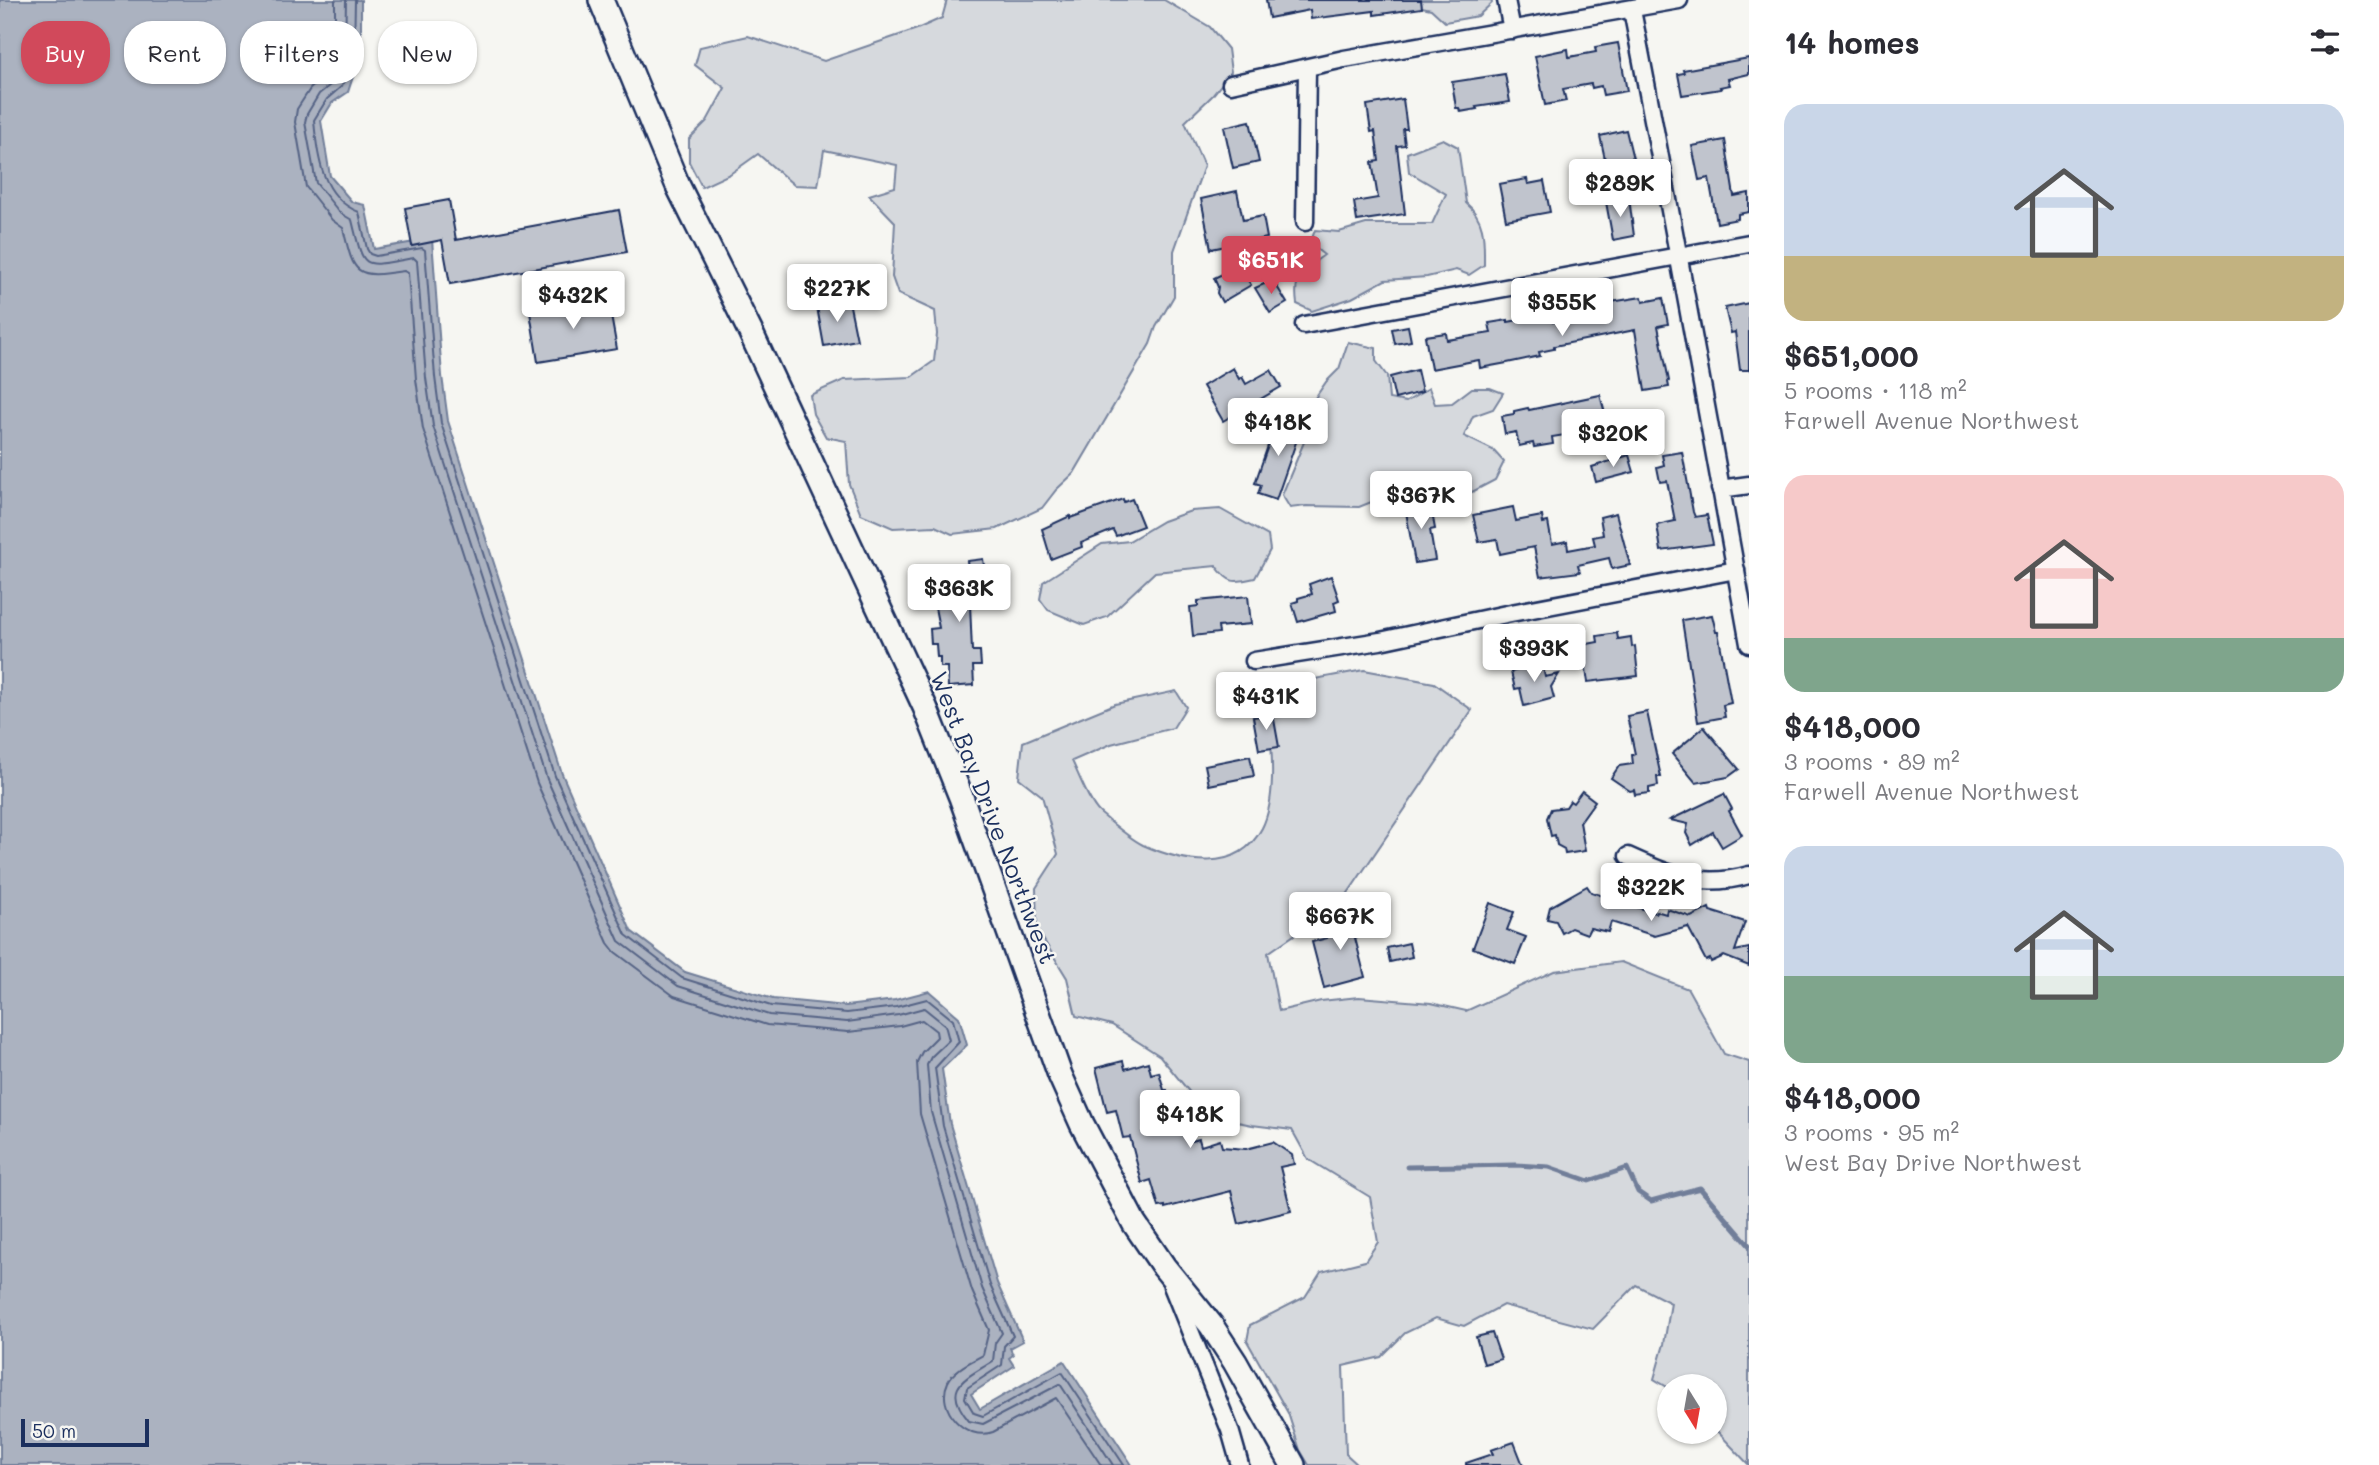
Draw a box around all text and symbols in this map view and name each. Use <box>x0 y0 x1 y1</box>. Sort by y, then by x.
chip: Buy <box>21 21 110 84</box>
chip: Rent <box>124 21 226 84</box>
chip: Filters <box>240 21 364 84</box>
chip: New <box>378 21 477 84</box>
text: 14 homes <box>1784 22 1920 62</box>
icon: filters <box>2306 23 2344 61</box>
icon: home <box>2001 150 2127 276</box>
pin: $289K <box>1571 160 1669 219</box>
text: $289K <box>1585 167 1655 197</box>
pin: $651K <box>1222 236 1320 296</box>
text: $651K <box>1238 244 1304 274</box>
pin: $227K <box>788 264 886 324</box>
pin: $432K <box>524 272 622 331</box>
text: $227K <box>803 272 871 302</box>
pin: $355K <box>1513 278 1611 338</box>
text: $432K <box>538 279 608 309</box>
text: $355K <box>1527 286 1597 316</box>
text: $651,000 <box>1784 335 1919 375</box>
text: 5 rooms · 118 m² <box>1784 375 1967 405</box>
pin: $418K <box>1229 398 1327 458</box>
text: Farwell Avenue Northwest <box>1784 405 2079 435</box>
text: $418K <box>1244 406 1312 436</box>
pin: $320K <box>1564 410 1662 469</box>
text: $320K <box>1578 417 1648 447</box>
pin: $367K <box>1372 472 1470 531</box>
text: $367K <box>1386 479 1456 509</box>
icon: home <box>2001 521 2127 647</box>
pin: $363K <box>910 564 1008 624</box>
text: $363K <box>924 572 994 602</box>
pin: $393K <box>1485 624 1583 684</box>
text: $393K <box>1499 632 1569 662</box>
street label: West Bay Drive Northwest <box>924 667 1065 968</box>
pin: $431K <box>1217 672 1315 732</box>
text: $431K <box>1232 680 1300 710</box>
text: $418,000 <box>1784 706 1921 746</box>
text: 3 rooms · 89 m² <box>1784 746 1960 776</box>
text: Farwell Avenue Northwest <box>1784 776 2079 806</box>
pin: $322K <box>1602 864 1700 923</box>
text: $322K <box>1617 871 1685 901</box>
pin: $667K <box>1291 892 1389 952</box>
icon: home <box>2001 892 2127 1018</box>
text: $667K <box>1305 900 1375 930</box>
text: $418,000 <box>1784 1077 1921 1117</box>
pin: $418K <box>1141 1090 1239 1150</box>
text: $418K <box>1156 1098 1224 1128</box>
text: 3 rooms · 95 m² <box>1784 1117 1959 1147</box>
text: West Bay Drive Northwest <box>1784 1147 2082 1177</box>
north arrow <box>1657 1374 1727 1444</box>
map controls <box>1657 1374 1727 1444</box>
scale bar <box>21 1416 149 1448</box>
text: 50 m <box>32 1418 76 1443</box>

